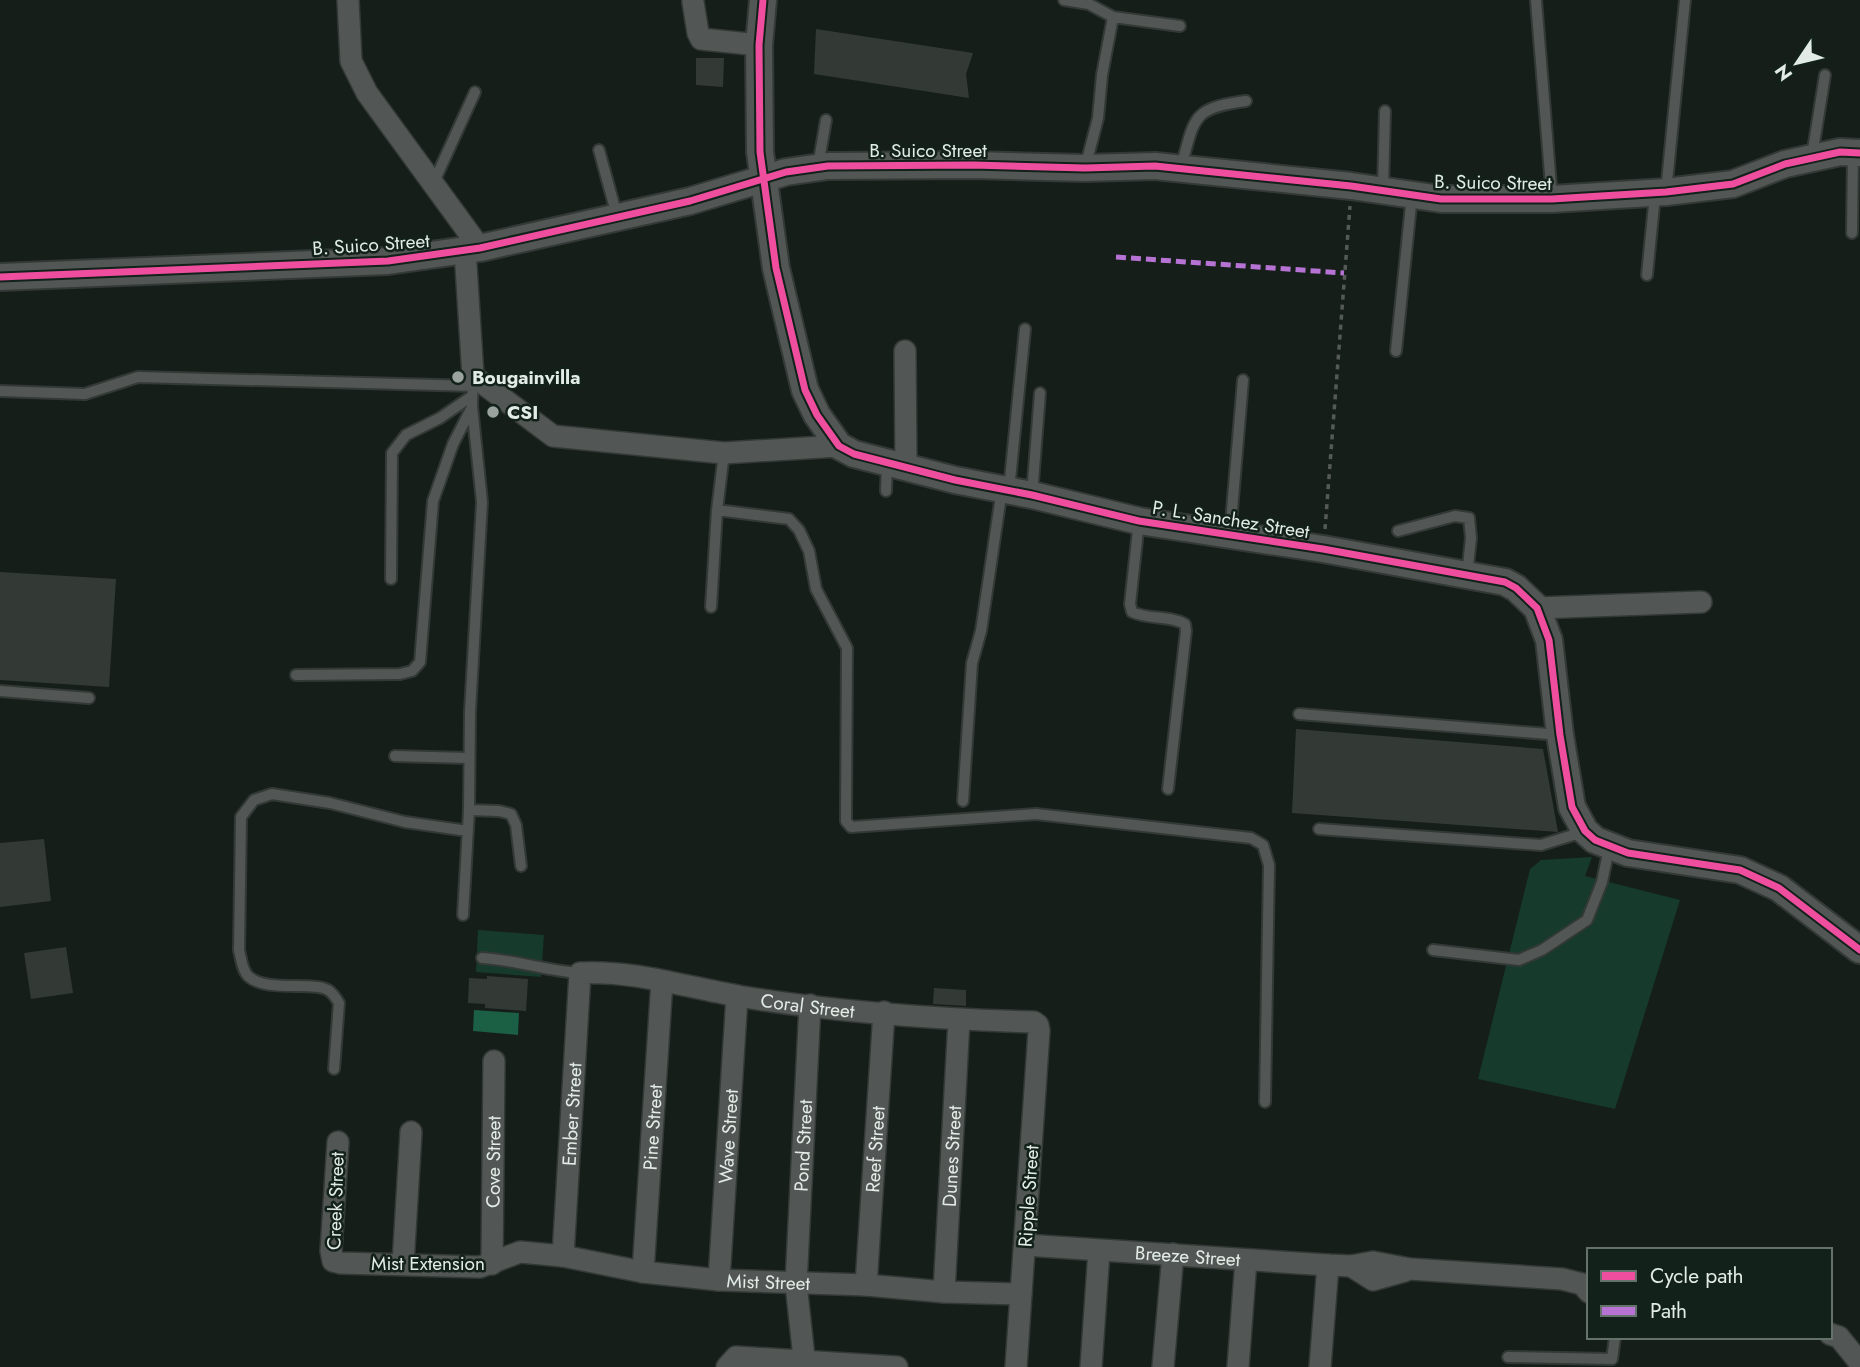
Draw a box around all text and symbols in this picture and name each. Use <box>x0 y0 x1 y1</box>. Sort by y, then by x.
north arrow <box>1762 28 1832 98</box>
text: N <box>1768 59 1799 86</box>
street label: B. Suico Street <box>869 137 987 164</box>
street label: B. Suico Street <box>1434 168 1552 197</box>
street label: B. Suico Street <box>311 227 431 262</box>
place label: Bougainvilla <box>472 364 580 391</box>
marker: Bougainvilla <box>450 369 466 385</box>
place label: CSI <box>507 399 538 426</box>
marker: CSI <box>485 404 501 420</box>
street label: P. L. Sanchez Street <box>1150 494 1312 545</box>
street label: Coral Street <box>759 987 856 1025</box>
street label: Ember Street <box>555 1061 589 1167</box>
street label: Pine Street <box>637 1083 669 1171</box>
street label: Wave Street <box>712 1088 745 1185</box>
street label: Pond Street <box>788 1099 819 1192</box>
street label: Dunes Street <box>936 1104 968 1208</box>
street label: Reef Street <box>859 1105 892 1193</box>
street label: Cove Street <box>480 1115 507 1208</box>
street label: Ripple Street <box>1011 1144 1046 1248</box>
street label: Creek Street <box>320 1151 351 1251</box>
street label: Breeze Street <box>1134 1239 1242 1273</box>
legend <box>1587 1248 1832 1339</box>
street label: Mist Extension <box>371 1250 485 1277</box>
text: Cycle path <box>1650 1261 1743 1291</box>
street label: Mist Street <box>726 1267 811 1297</box>
text: Path <box>1650 1296 1687 1326</box>

